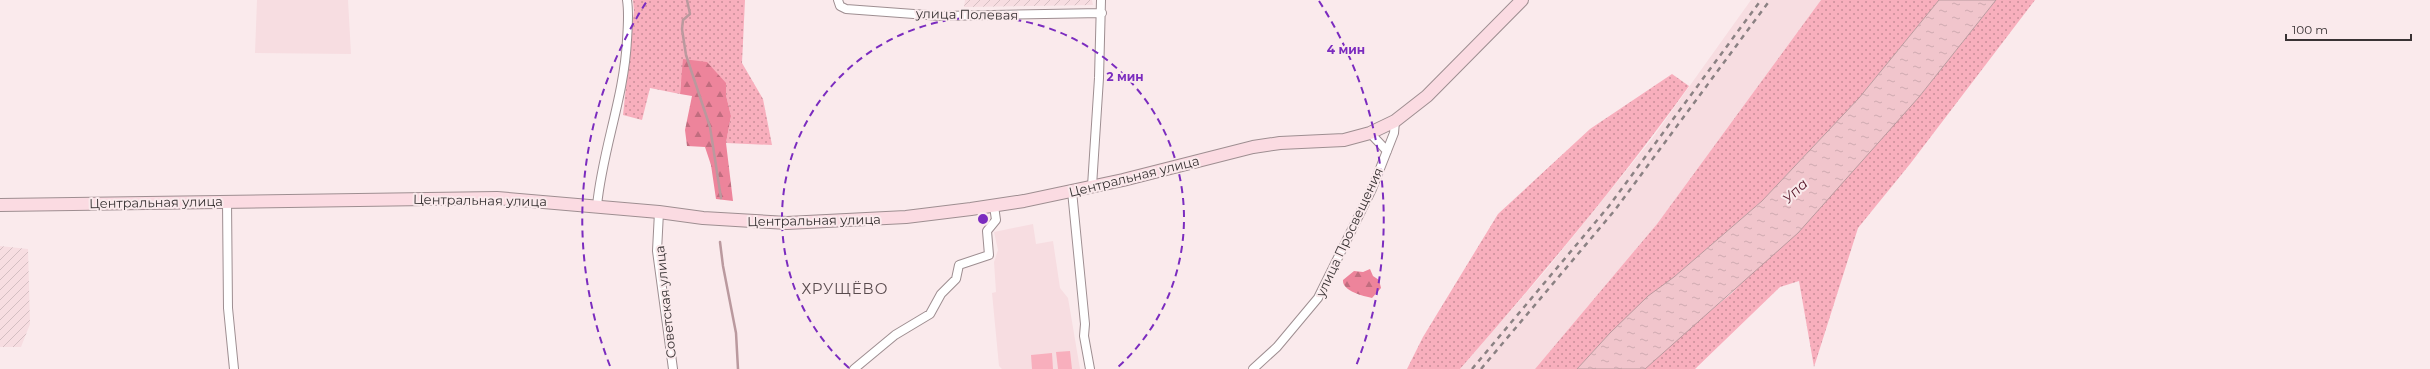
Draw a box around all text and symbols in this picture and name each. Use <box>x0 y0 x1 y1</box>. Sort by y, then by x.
street label: улица Полевая <box>915 5 1018 23</box>
scale bar <box>2286 16 2411 42</box>
text: 100 m <box>2292 22 2328 37</box>
text: 4 мин <box>1327 42 1365 57</box>
text: 2 мин <box>1106 69 1144 84</box>
street label: Центральная улица <box>1067 152 1201 200</box>
street label: улица Просвещения <box>1312 165 1386 300</box>
water label: Упа <box>1779 175 1811 207</box>
street label: Центральная улица <box>413 191 547 209</box>
street label: Центральная улица <box>89 193 223 211</box>
street label: Центральная улица <box>747 211 881 229</box>
centre of rings <box>976 212 990 226</box>
street label: Советская улица <box>651 245 679 359</box>
district label: ХРУЩЁВО <box>801 279 889 298</box>

